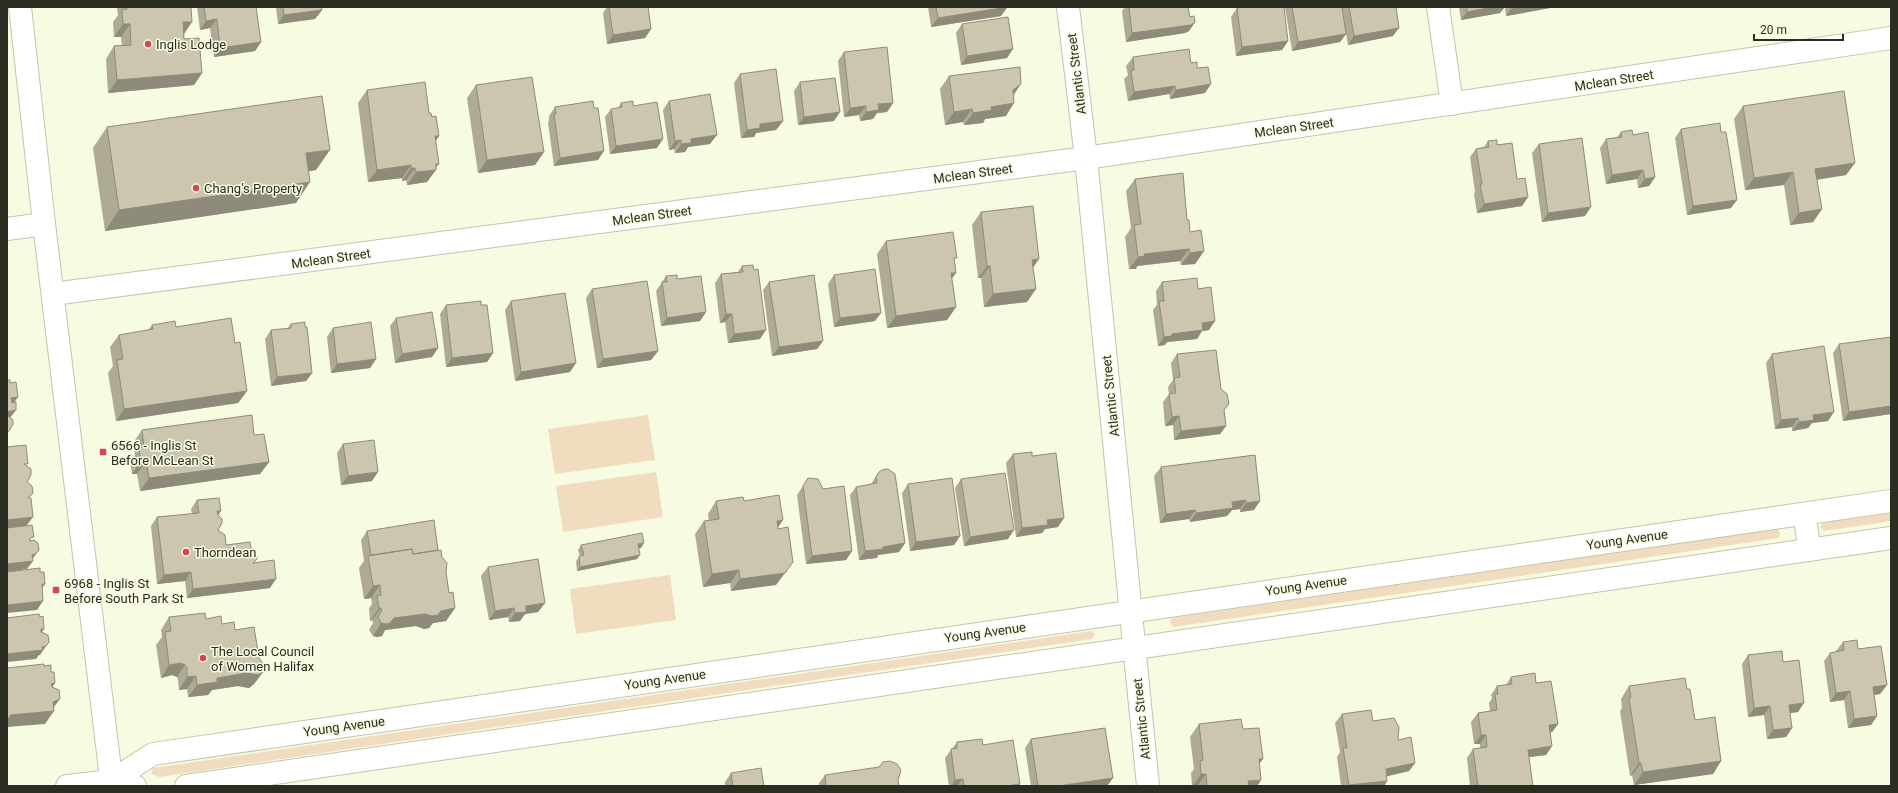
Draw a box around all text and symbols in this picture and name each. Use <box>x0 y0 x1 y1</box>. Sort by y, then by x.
scale bar <box>1754 16 1843 42</box>
text: 20 m <box>1760 23 1787 37</box>
street label: Atlantic Street <box>1064 32 1089 115</box>
place label: Inglis Lodge <box>156 37 226 52</box>
marker: Inglis Lodge <box>143 39 153 49</box>
street label: Mclean Street <box>1573 67 1655 94</box>
street label: Mclean Street <box>1253 115 1335 140</box>
street label: Mclean Street <box>932 161 1014 186</box>
place label: Chang’s Property <box>204 181 302 196</box>
marker: Chang’s Property <box>191 183 201 193</box>
street label: Mclean Street <box>611 203 693 228</box>
street label: Mclean Street <box>290 246 372 271</box>
street label: Atlantic Street <box>1099 354 1122 437</box>
place label: 6566 - Inglis St Before McLean St <box>111 438 214 468</box>
marker: 6566 - Inglis St Before McLean St <box>98 447 108 457</box>
street label: Young Avenue <box>1585 526 1669 553</box>
place label: Thorndean <box>194 545 256 560</box>
marker: Thorndean <box>181 547 191 557</box>
street label: Young Avenue <box>1264 572 1348 599</box>
place label: 6968 - Inglis St Before South Park St <box>64 576 184 606</box>
marker: 6968 - Inglis St Before South Park St <box>51 585 61 595</box>
street label: Young Avenue <box>943 619 1027 646</box>
place label: The Local Council of Women Halifax <box>211 644 315 674</box>
marker: The Local Council of Women Halifax <box>198 653 208 663</box>
street label: Young Avenue <box>623 666 707 693</box>
street label: Atlantic Street <box>1130 677 1153 760</box>
street label: Young Avenue <box>302 713 386 740</box>

